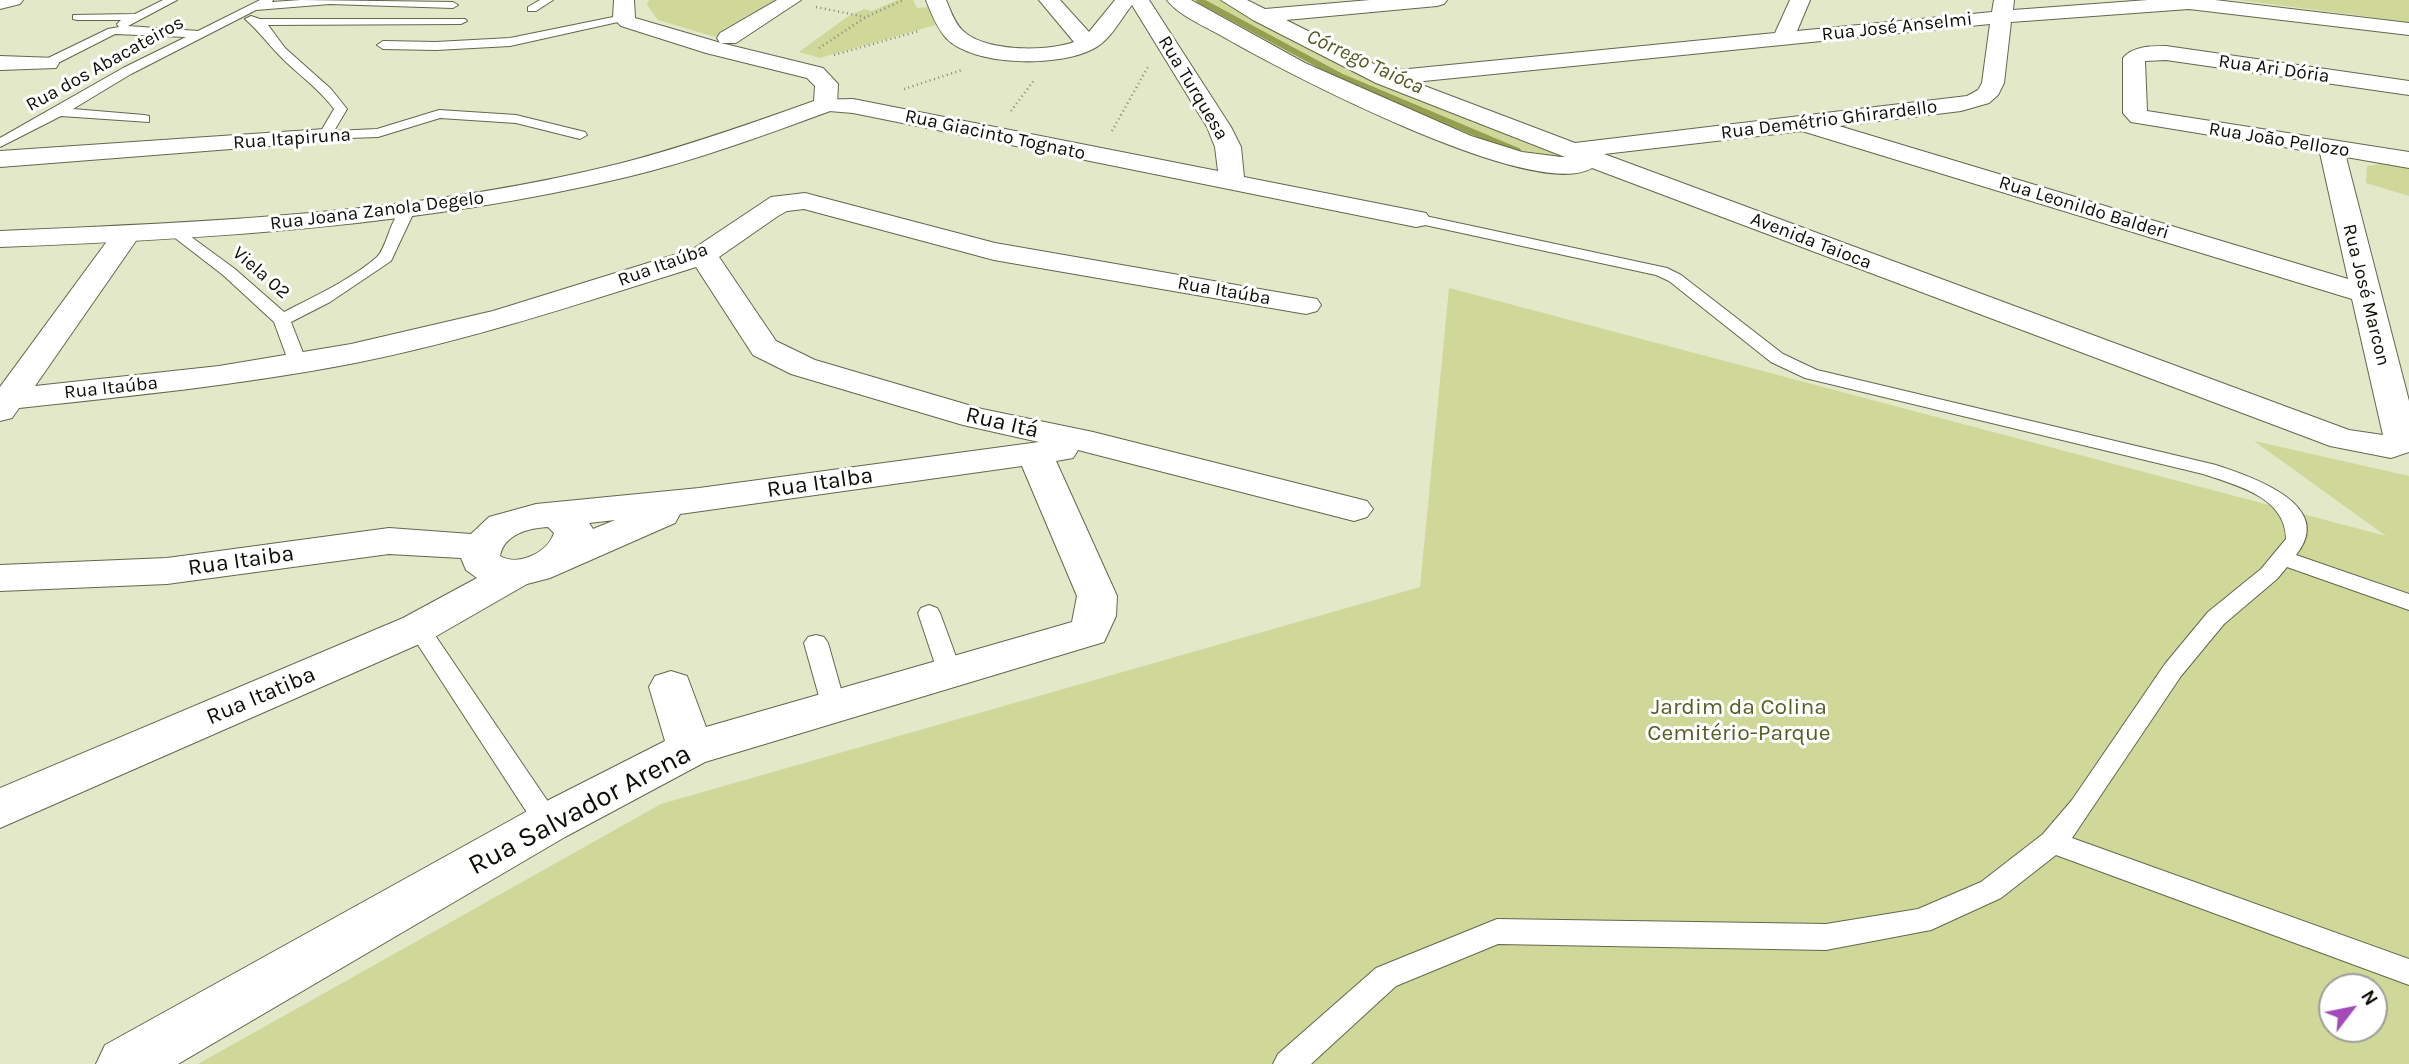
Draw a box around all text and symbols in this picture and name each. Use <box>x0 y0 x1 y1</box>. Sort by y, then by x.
street label: Rua José Anselmi <box>1821 8 1973 46</box>
street label: Rua dos Abacateiros <box>22 11 188 117</box>
water label: Córrego Taióca <box>1302 24 1428 100</box>
street label: Rua Turquesa <box>1153 32 1233 144</box>
street label: Rua Ari Dória <box>2217 50 2331 88</box>
street label: Rua Demétrio Ghirardello <box>1719 95 1939 145</box>
street label: Rua Giacinto Tognato <box>903 105 1087 165</box>
street label: Rua João Pellozo <box>2207 118 2351 162</box>
street label: Rua Itapiruna <box>232 124 352 154</box>
street label: Rua Leonildo Balderi <box>1996 171 2172 245</box>
street label: Rua Joana Zanola Degelo <box>269 187 485 235</box>
street label: Avenida Taioca <box>1747 207 1875 275</box>
street label: Rua José Marcon <box>2337 222 2395 368</box>
street label: Rua Itaúba <box>615 238 711 292</box>
street label: Viela 02 <box>228 242 294 304</box>
street label: Rua Itaúba <box>1176 272 1272 310</box>
street label: Rua Itaúba <box>63 372 159 404</box>
street label: Rua Itá <box>963 401 1041 445</box>
street label: Rua Italba <box>765 462 875 504</box>
street label: Rua Itaiba <box>186 540 296 582</box>
street label: Rua Itatiba <box>202 661 320 731</box>
park label: Jardim da Colina Cemitério-Parque <box>1647 693 1831 747</box>
street label: Rua Salvador Arena <box>463 737 697 883</box>
north arrow <box>2318 973 2388 1043</box>
text: N <box>2356 986 2382 1010</box>

